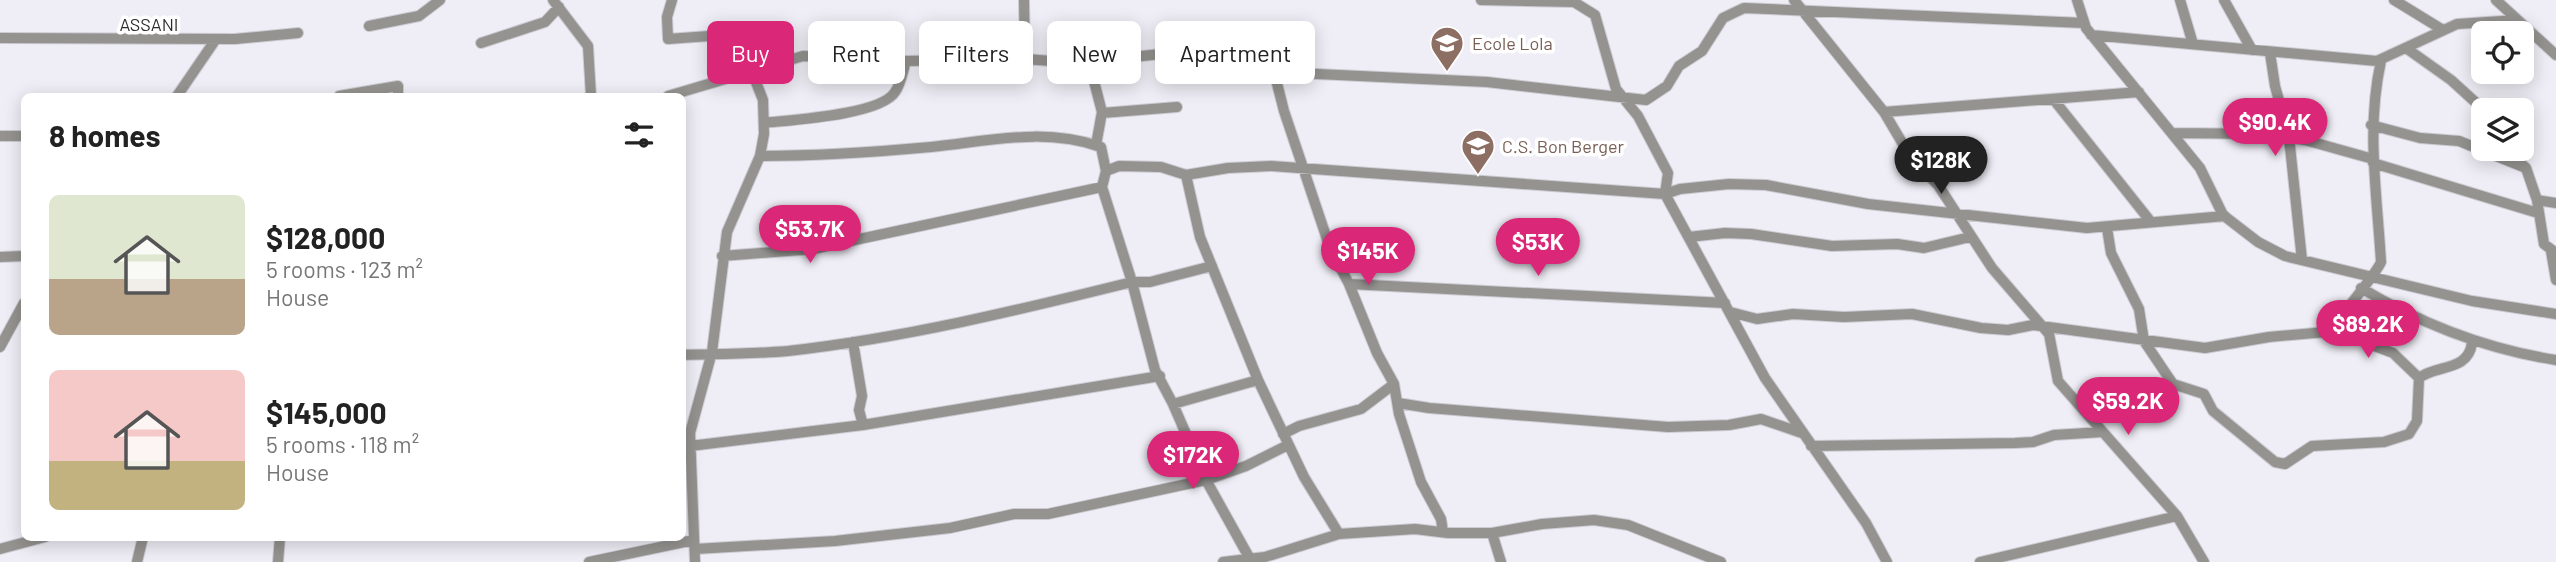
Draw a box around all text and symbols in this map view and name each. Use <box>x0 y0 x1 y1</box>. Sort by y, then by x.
street label: ASSANI <box>119 13 179 35</box>
chip: Buy <box>707 21 794 84</box>
chip: Rent <box>808 21 905 84</box>
chip: Filters <box>919 21 1033 84</box>
chip: New <box>1047 21 1141 84</box>
chip: Apartment <box>1155 21 1315 84</box>
map controls <box>2471 21 2534 161</box>
button: locate <box>2471 21 2534 84</box>
school or university icon: Ecole Lola <box>1428 24 1466 73</box>
place label: Ecole Lola <box>1472 32 1553 54</box>
button: layers <box>2471 98 2534 161</box>
pin: $90.4K <box>2218 99 2332 158</box>
text: $90.4K <box>2238 107 2312 135</box>
icon: filters <box>620 116 658 154</box>
text: 8 homes <box>49 117 160 153</box>
school or university icon: C.S. Bon Berger <box>1459 127 1497 176</box>
place label: C.S. Bon Berger <box>1502 135 1625 157</box>
pin: $128K <box>1892 136 1990 196</box>
text: $128K <box>1910 145 1972 173</box>
pin: $53.7K <box>753 205 867 265</box>
text: $53.7K <box>775 214 845 242</box>
pin: $53K <box>1497 218 1579 278</box>
text: $128,000 <box>266 219 385 255</box>
icon: home <box>105 223 189 307</box>
text: $53K <box>1512 227 1564 255</box>
pin: $145K <box>1319 228 1417 287</box>
text: $145K <box>1337 236 1399 264</box>
text: 5 rooms · 123 m² <box>266 255 423 283</box>
text: House <box>266 283 329 311</box>
pin: $89.2K <box>2311 300 2425 360</box>
text: $89.2K <box>2332 309 2404 337</box>
pin: $59.2K <box>2071 378 2185 437</box>
text: $59.2K <box>2092 386 2164 414</box>
text: $145,000 <box>266 394 387 430</box>
icon: home <box>105 398 189 482</box>
text: 5 rooms · 118 m² <box>266 430 419 458</box>
pin: $172K <box>1144 432 1242 491</box>
text: $172K <box>1163 440 1223 468</box>
text: House <box>266 458 329 486</box>

